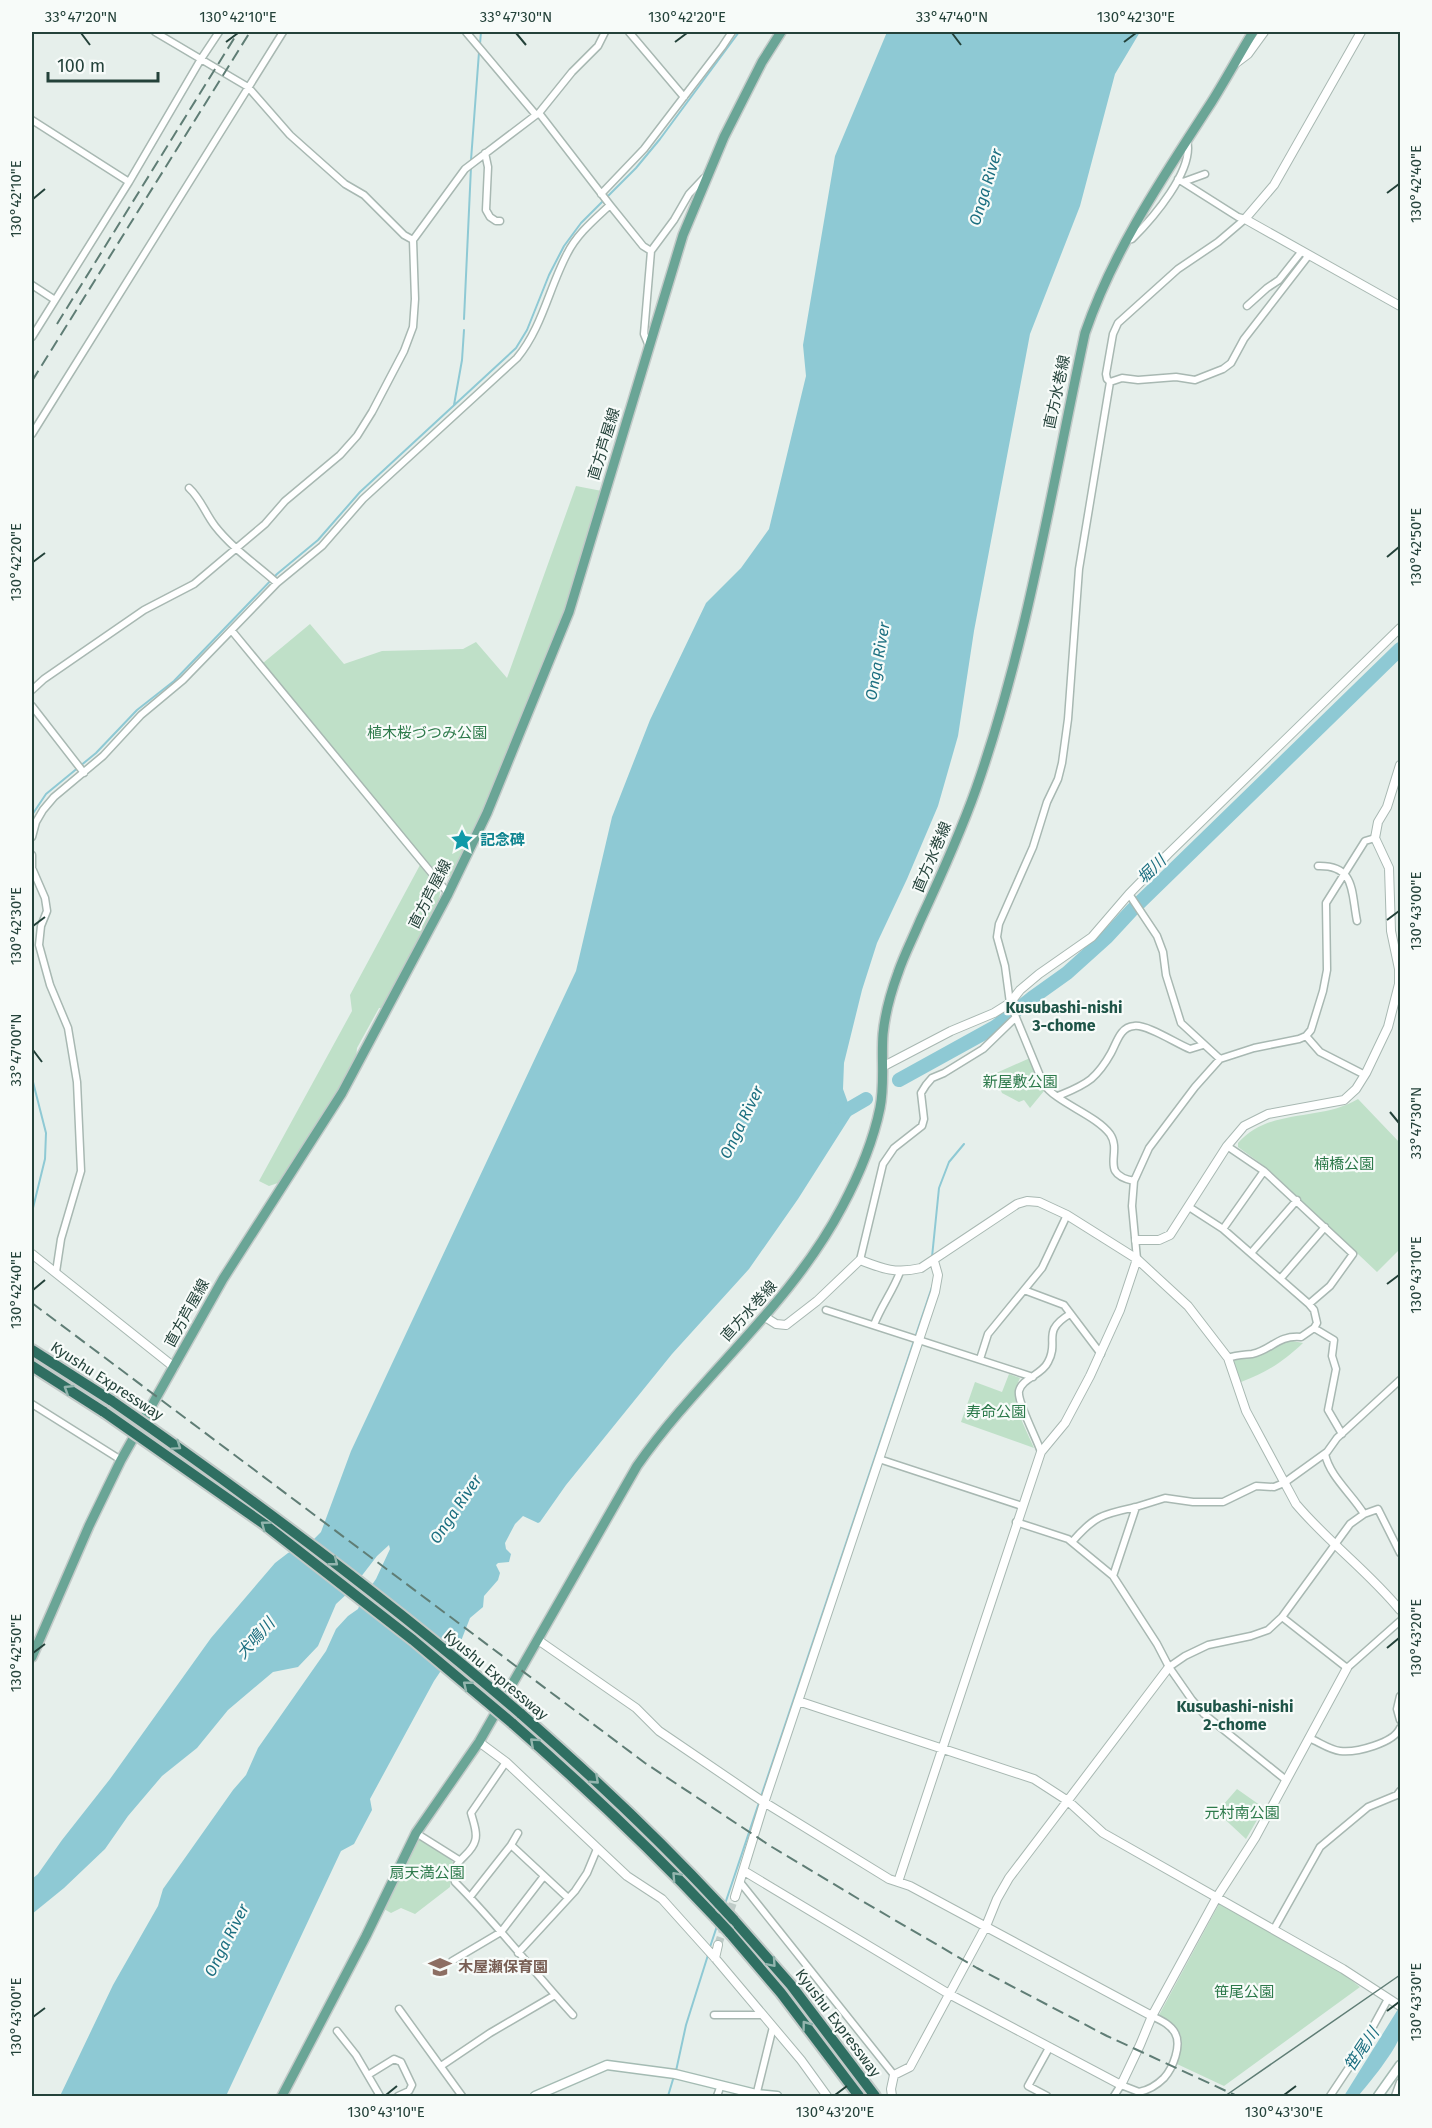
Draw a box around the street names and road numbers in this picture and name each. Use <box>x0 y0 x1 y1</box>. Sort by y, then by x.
street label: 直方水巻線 <box>1040 353 1074 431</box>
street label: 直方芦屋線 <box>584 405 624 483</box>
street label: 直方水巻線 <box>909 819 955 895</box>
street label: 直方芦屋線 <box>405 856 455 932</box>
street label: 直方芦屋線 <box>161 1276 213 1350</box>
street label: 直方水巻線 <box>717 1277 781 1345</box>
street label: Kyushu Expressway <box>47 1338 167 1424</box>
street label: Kyushu Expressway <box>440 1626 552 1724</box>
street label: Kyushu Expressway <box>791 1965 885 2081</box>

